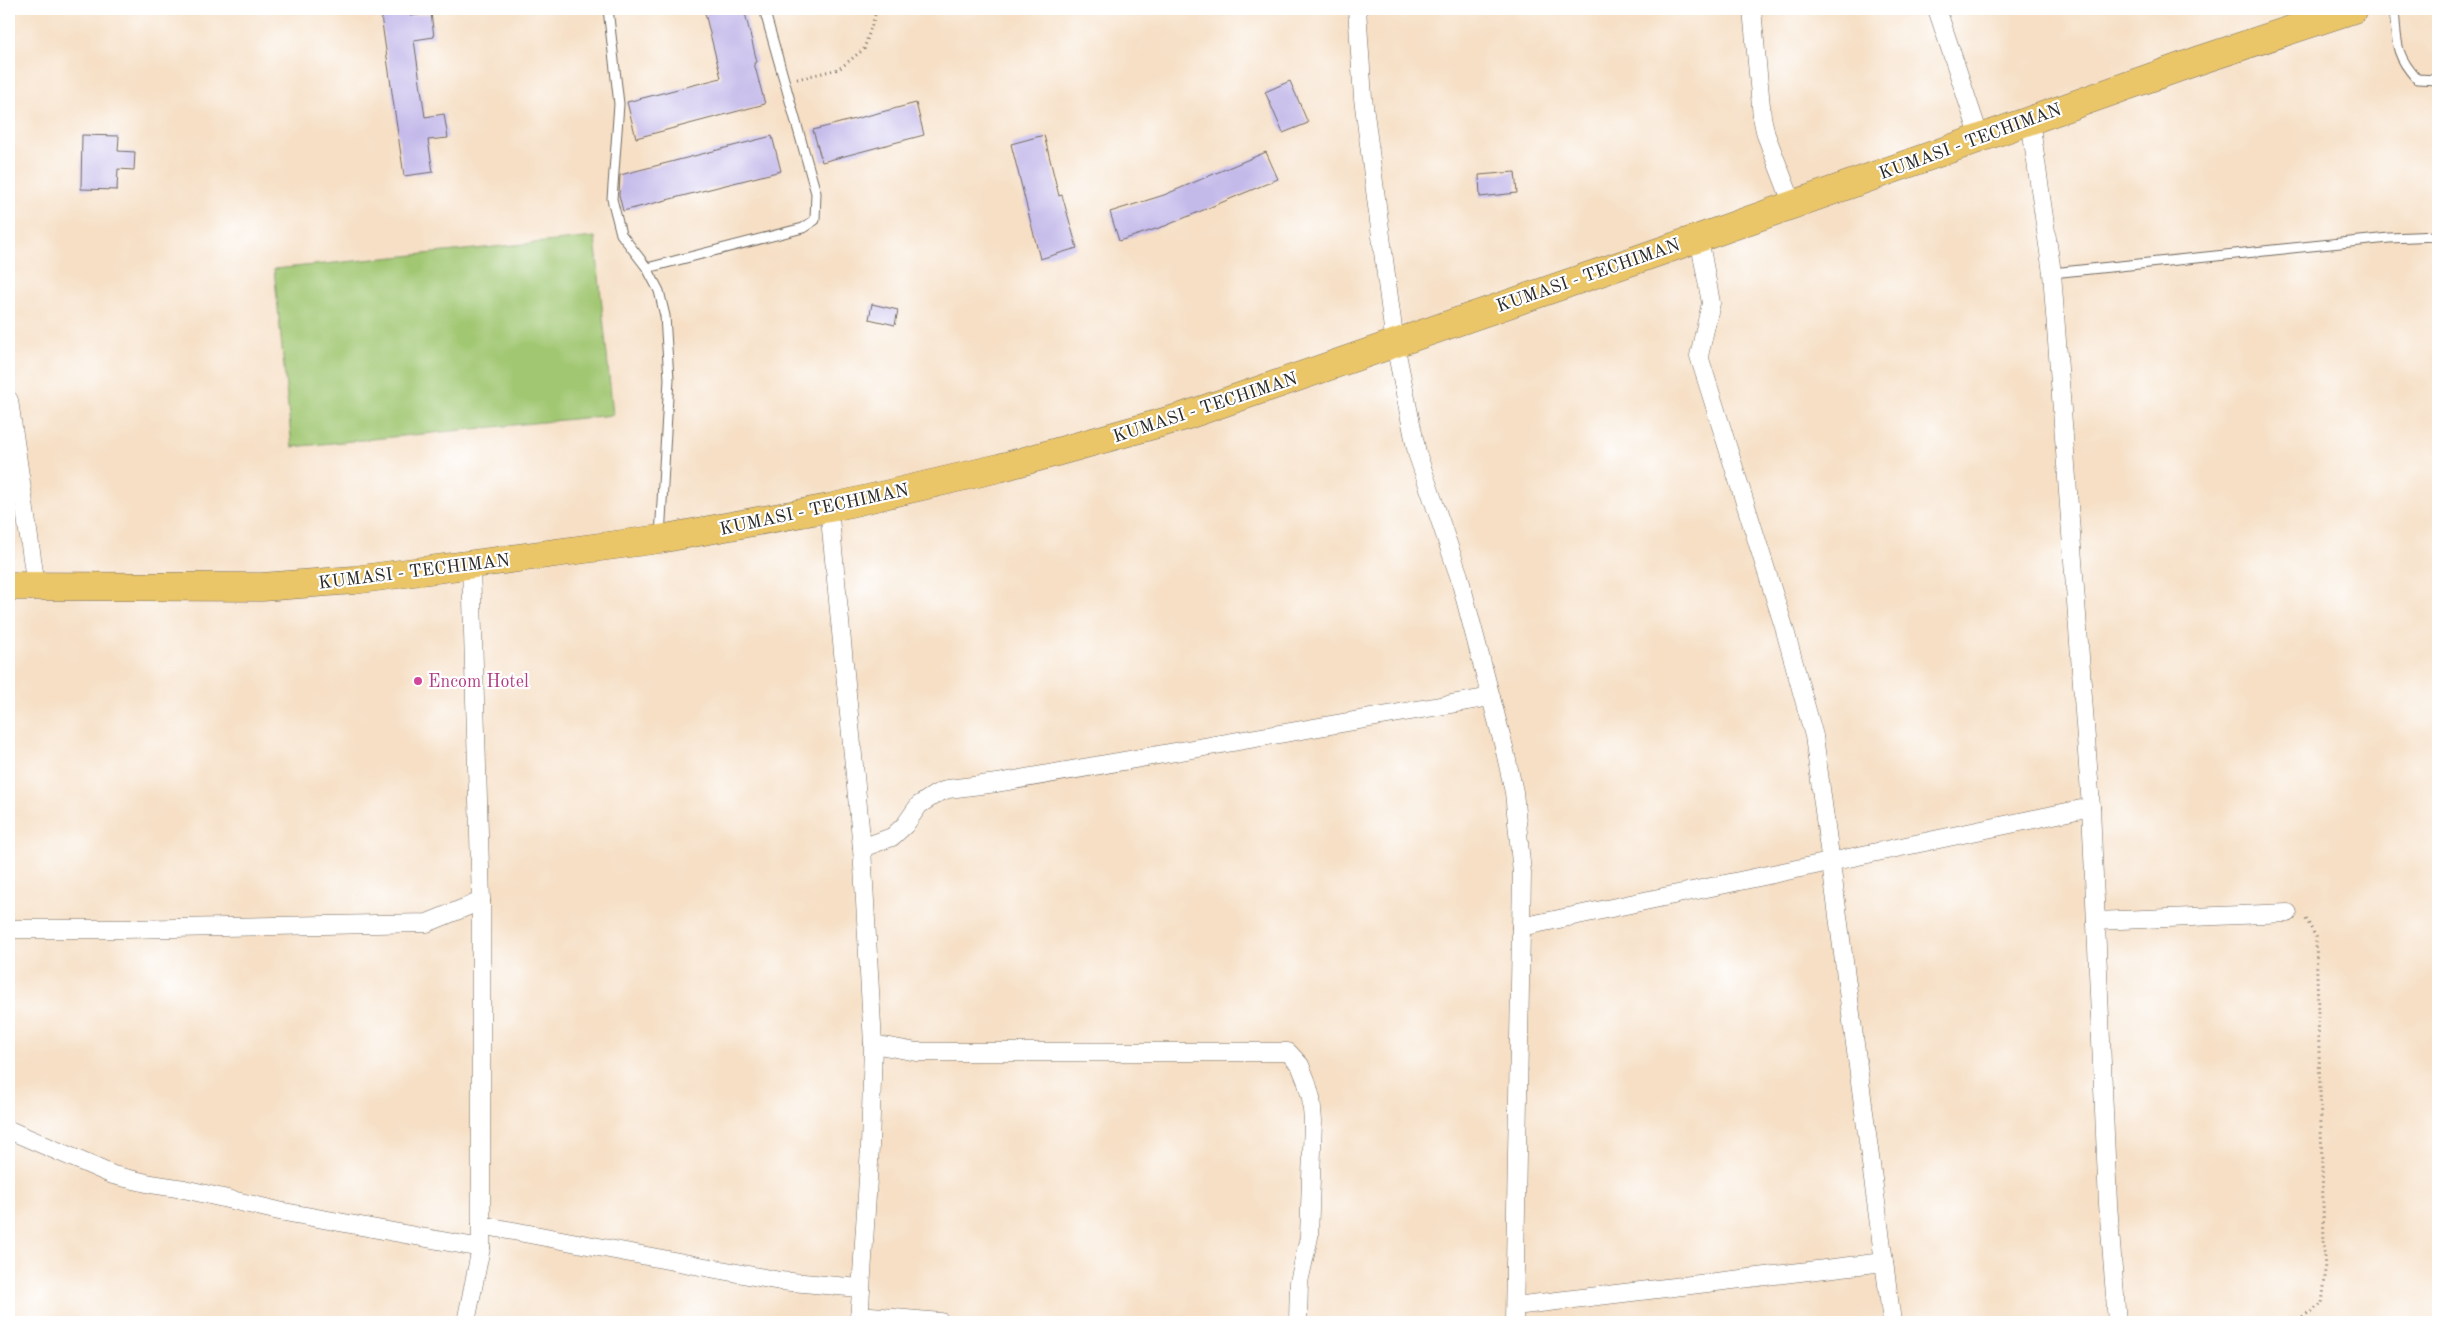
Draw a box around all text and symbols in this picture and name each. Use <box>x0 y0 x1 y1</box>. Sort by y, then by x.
street label: KUMASI - TECHIMAN <box>1877 100 2064 183</box>
street label: KUMASI - TECHIMAN <box>1494 236 1683 316</box>
street label: KUMASI - TECHIMAN <box>1111 370 1300 446</box>
street label: KUMASI - TECHIMAN <box>718 481 910 539</box>
street label: KUMASI - TECHIMAN <box>317 551 511 593</box>
place label: Encom Hotel <box>428 673 529 691</box>
marker: Encom Hotel <box>412 675 424 687</box>

